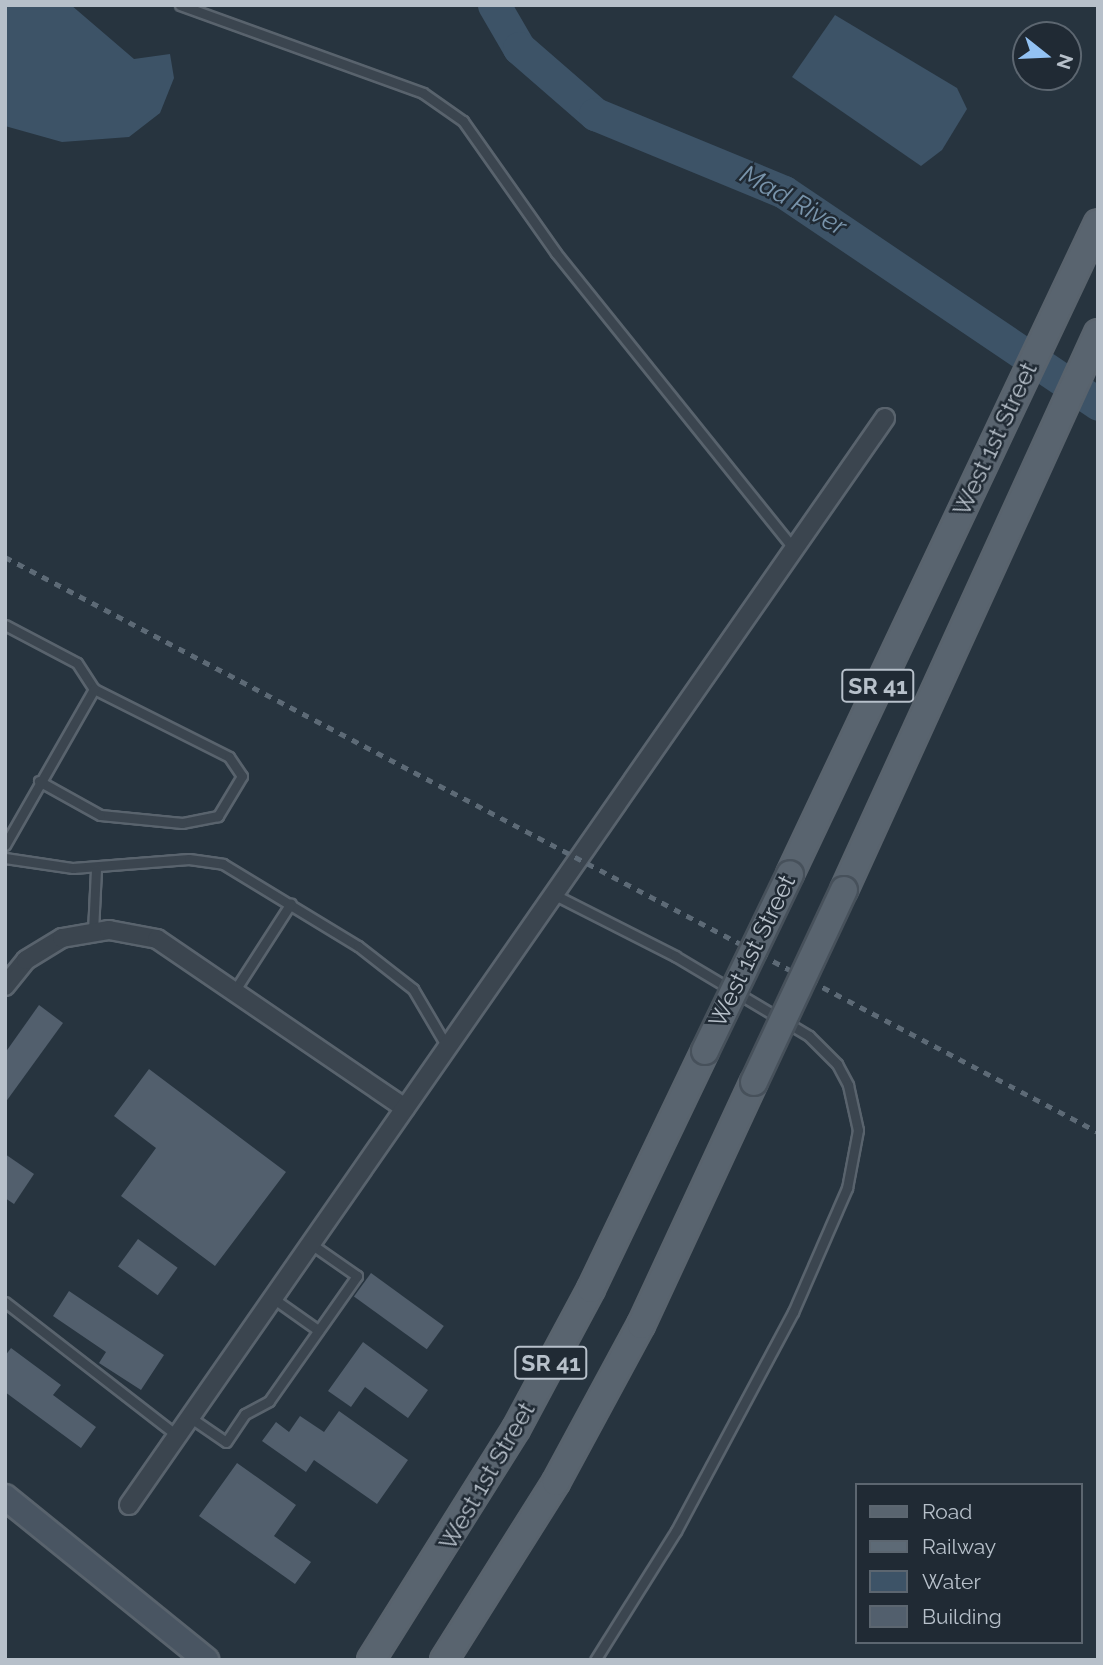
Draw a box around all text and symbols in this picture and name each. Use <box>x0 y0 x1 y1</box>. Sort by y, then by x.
north arrow <box>1012 21 1082 91</box>
text: N <box>1052 52 1078 72</box>
water label: Mad River <box>735 159 851 243</box>
street label: West 1st Street <box>947 358 1043 520</box>
road number: SR 41 <box>841 666 915 706</box>
street label: West 1st Street <box>703 870 801 1032</box>
road number: SR 41 <box>514 1344 588 1382</box>
street label: West 1st Street <box>433 1397 541 1555</box>
legend <box>855 1483 1082 1644</box>
text: Road <box>922 1499 972 1524</box>
text: Railway <box>922 1534 996 1559</box>
text: Water <box>922 1569 981 1594</box>
text: Building <box>922 1604 1002 1629</box>

